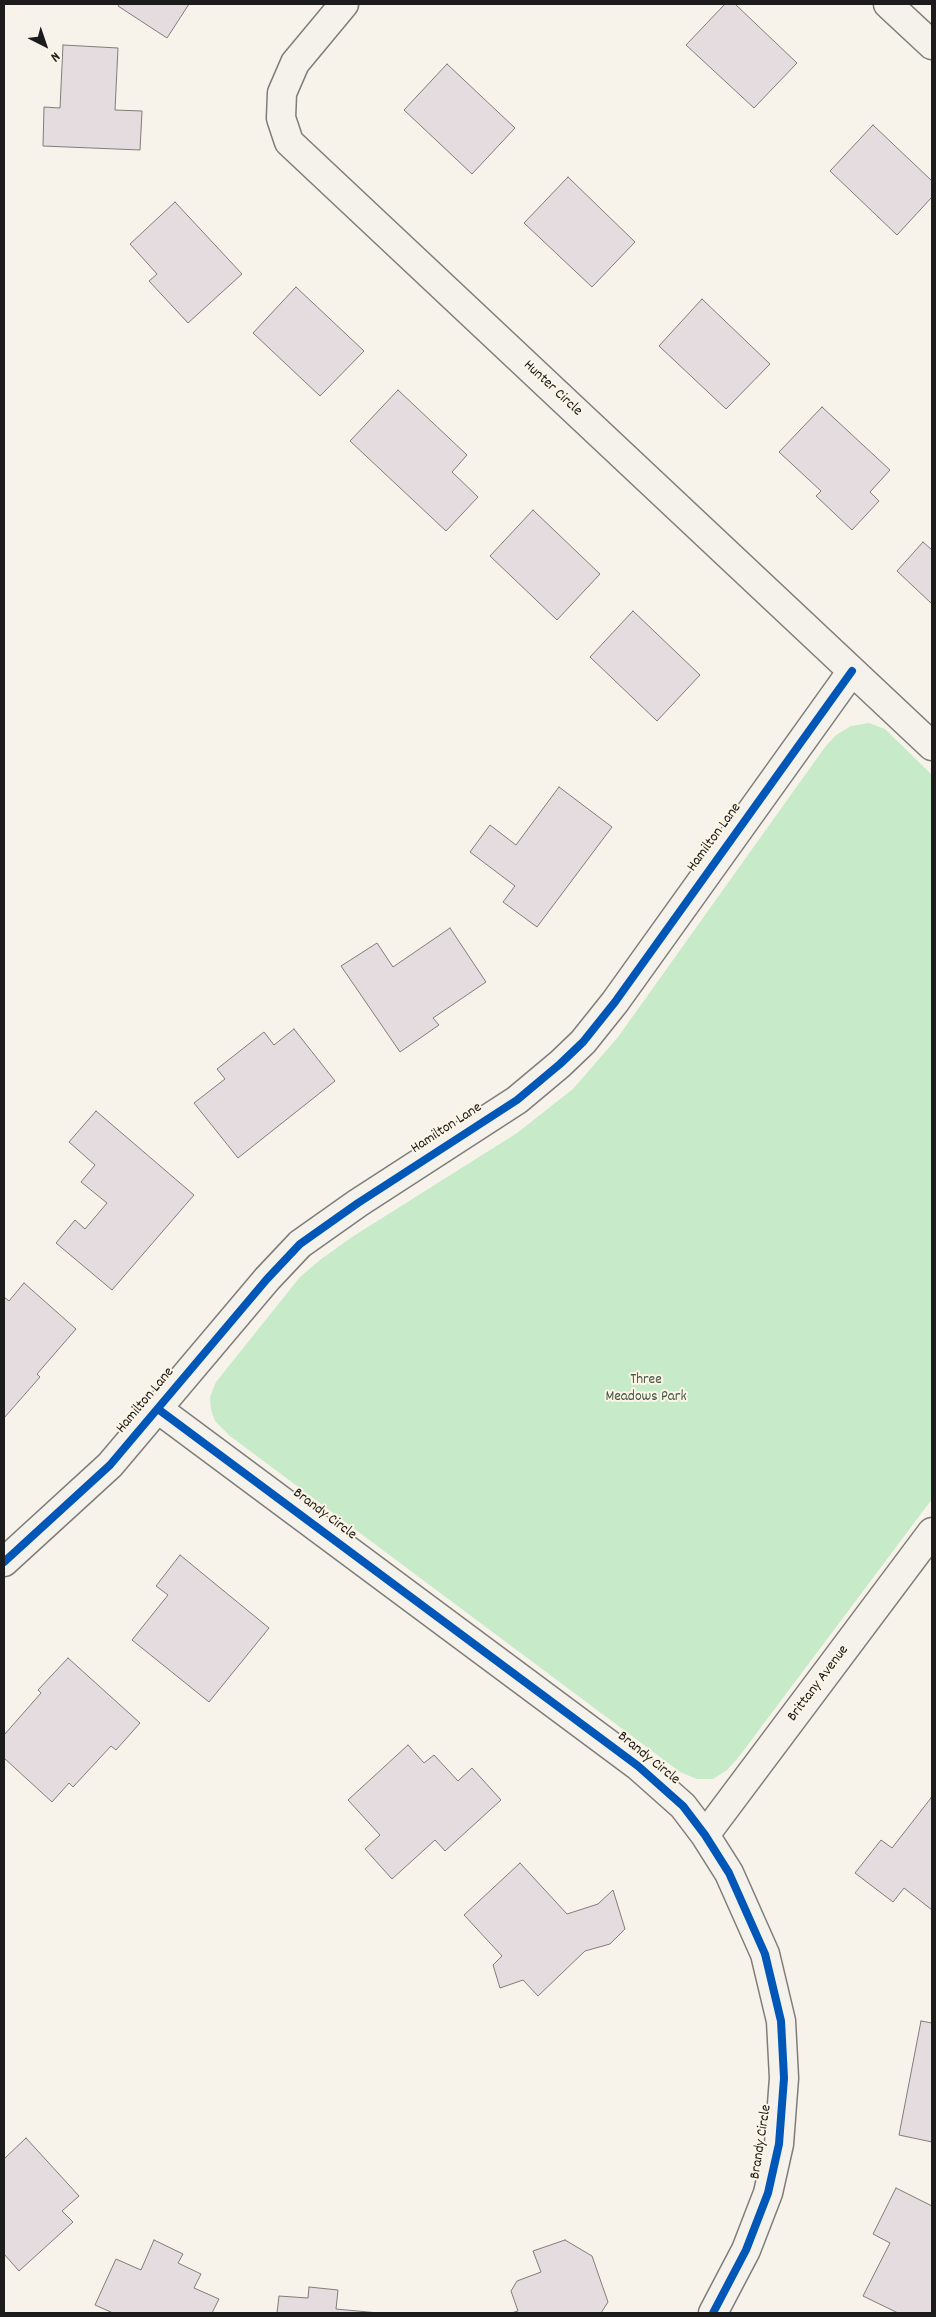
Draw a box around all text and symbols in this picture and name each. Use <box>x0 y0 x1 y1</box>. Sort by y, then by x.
north arrow <box>20 20 70 70</box>
text: N <box>46 46 64 66</box>
street label: Hunter Circle <box>519 357 585 421</box>
street label: Hamilton Lane <box>684 800 746 876</box>
street label: Hamilton Lane <box>408 1100 486 1158</box>
street label: Hamilton Lane <box>113 1364 179 1438</box>
park label: Three Meadows Park <box>605 1372 687 1407</box>
street label: Brandy Circle <box>289 1485 359 1545</box>
street label: Brittany Avenue <box>784 1642 854 1726</box>
street label: Brandy Circle <box>613 1728 683 1790</box>
street label: Brandy Circle <box>747 2104 777 2180</box>

